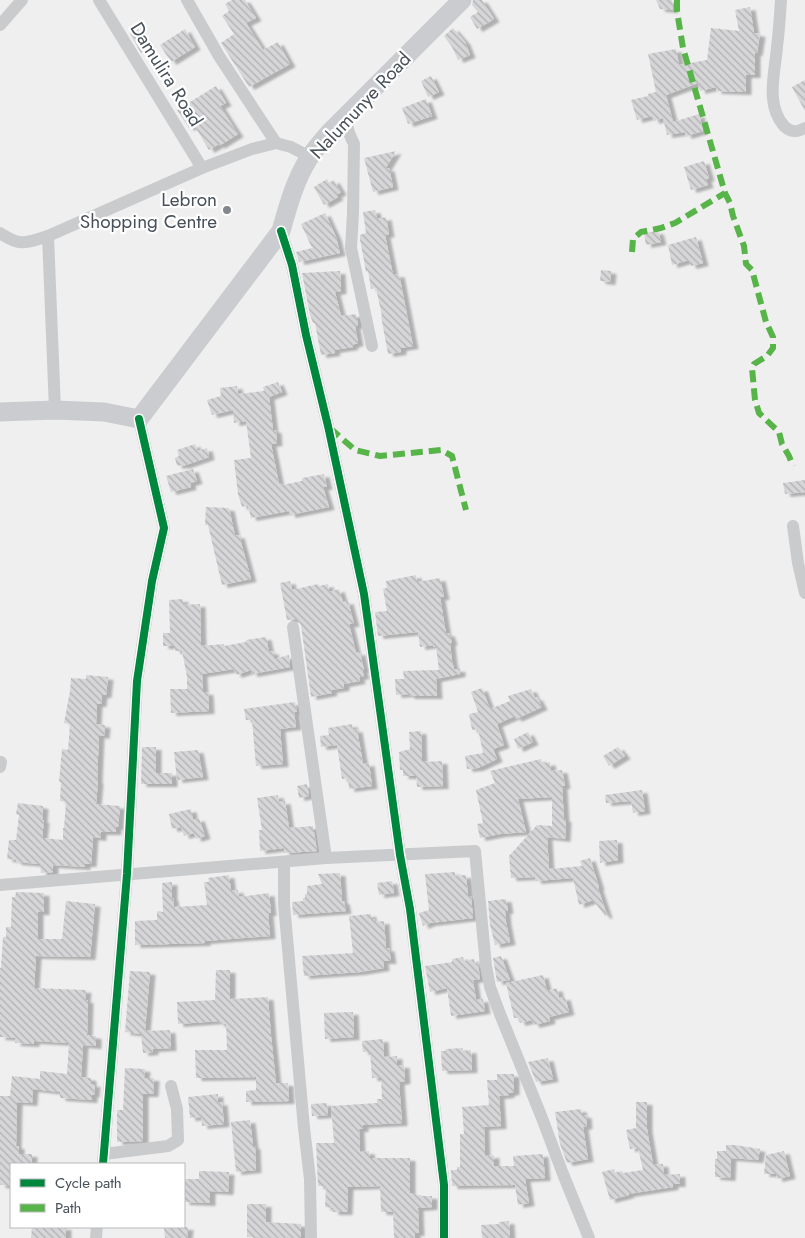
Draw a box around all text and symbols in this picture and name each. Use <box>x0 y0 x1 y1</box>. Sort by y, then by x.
street label: Damulira Road <box>124 17 209 132</box>
street label: Nalumunye Road <box>304 46 417 165</box>
place label: Lebron Shopping Centre <box>80 186 217 235</box>
marker: Lebron Shopping Centre <box>221 204 233 216</box>
legend <box>10 1163 185 1228</box>
text: Cycle path <box>55 1172 122 1194</box>
text: Path <box>55 1197 81 1219</box>

